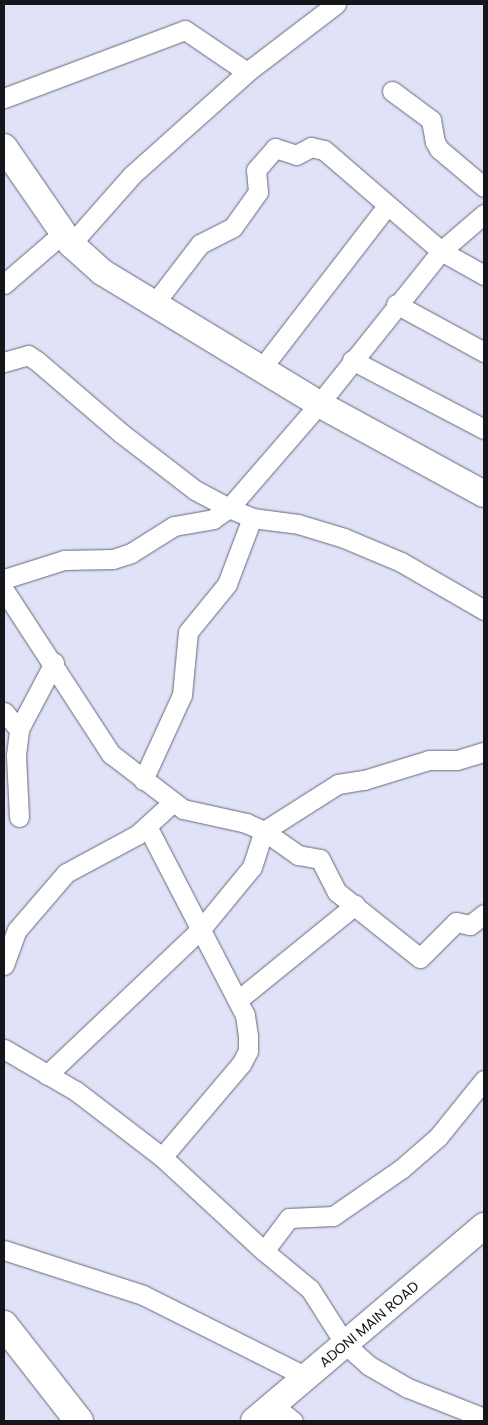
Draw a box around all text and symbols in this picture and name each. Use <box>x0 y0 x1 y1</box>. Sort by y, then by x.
street label: ADONI MAIN ROAD <box>316 1277 422 1371</box>

